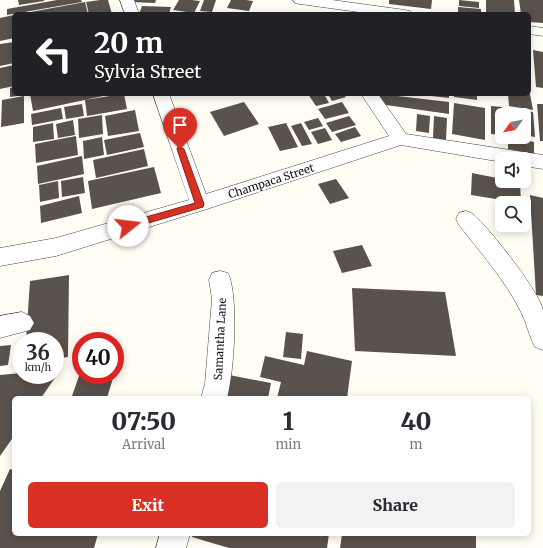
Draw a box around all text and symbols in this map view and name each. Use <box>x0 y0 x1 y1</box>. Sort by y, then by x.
text: 20 m <box>94 25 163 61</box>
icon: left <box>28 28 80 80</box>
text: Sylvia Street <box>94 60 201 83</box>
pin <box>163 108 197 149</box>
north arrow <box>495 108 531 144</box>
map controls <box>495 108 531 232</box>
icon: arrive <box>169 114 191 136</box>
button: sound <box>495 152 531 188</box>
street label: Champaca Street <box>226 160 316 201</box>
button: search <box>495 196 531 232</box>
position arrow <box>107 205 149 247</box>
street label: Samantha Lane <box>211 297 229 381</box>
speed limit sign: 40 <box>72 332 124 384</box>
text: 36 <box>26 340 50 365</box>
text: km/h <box>25 361 51 374</box>
text: 07:50 <box>111 406 176 437</box>
text: 1 <box>283 406 294 437</box>
text: 40 <box>400 406 432 437</box>
text: Arrival <box>122 436 165 453</box>
text: min <box>275 436 301 453</box>
text: m <box>410 436 423 453</box>
button: Exit <box>28 482 268 528</box>
button: Share <box>276 482 515 528</box>

